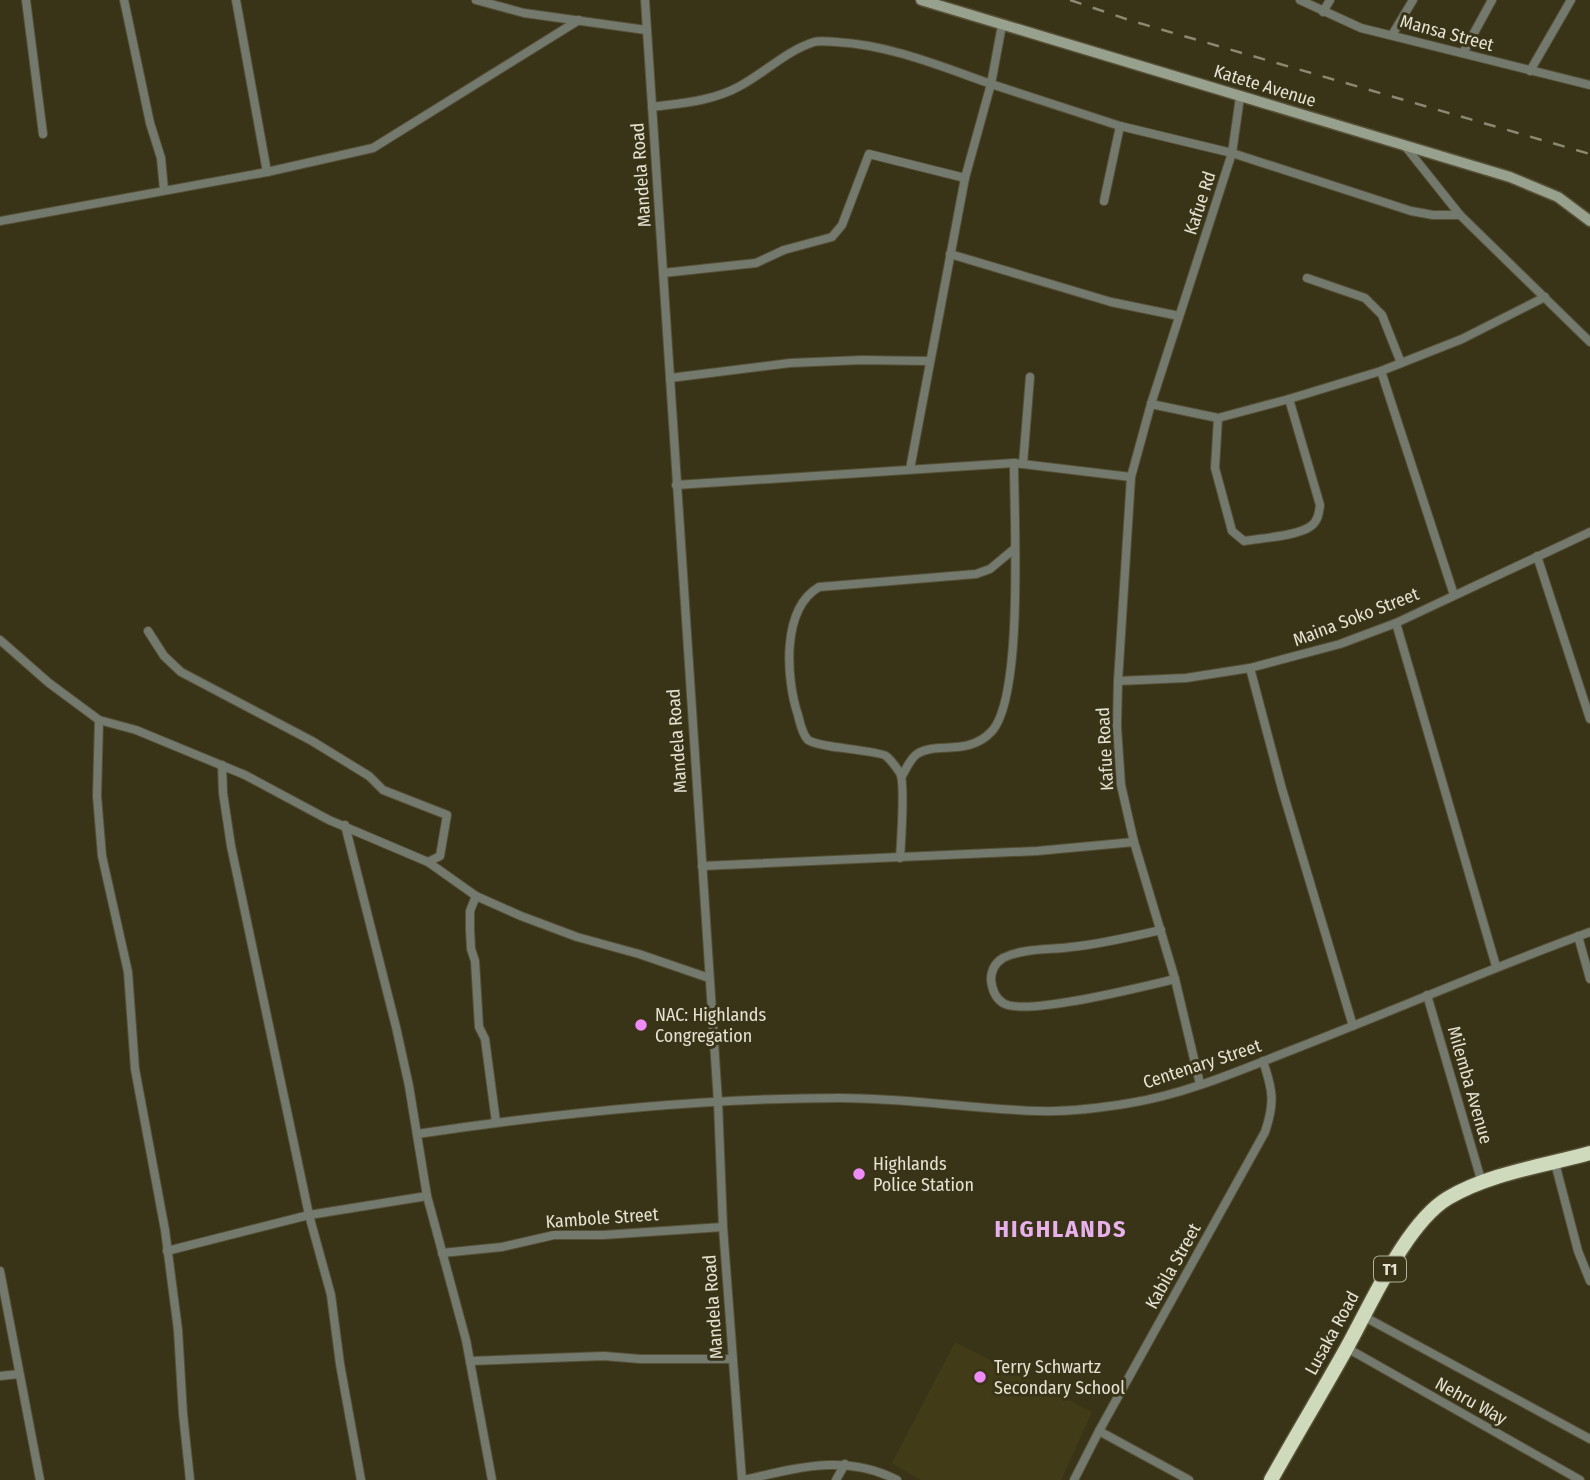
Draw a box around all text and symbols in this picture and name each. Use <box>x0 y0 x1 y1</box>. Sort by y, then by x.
street label: Mansa Street <box>1398 10 1496 56</box>
street label: Katete Avenue <box>1211 60 1319 112</box>
street label: Mandela Road <box>626 122 656 228</box>
street label: Kafue Rd <box>1179 168 1221 238</box>
street label: Maina Soko Street <box>1290 583 1422 651</box>
street label: Mandela Road <box>662 688 692 794</box>
street label: Kafue Road <box>1092 707 1118 791</box>
place label: NAC: Highlands Congregation <box>655 1004 766 1047</box>
marker: NAC: Highlands Congregation <box>633 1017 649 1033</box>
street label: Milemba Avenue <box>1443 1024 1497 1146</box>
street label: Centenary Street <box>1140 1035 1264 1093</box>
place label: Highlands Police Station <box>873 1153 974 1196</box>
marker: Highlands Police Station <box>851 1166 867 1182</box>
street label: Kambole Street <box>545 1203 659 1233</box>
district label: HIGHLANDS <box>995 1215 1127 1243</box>
street label: Kabila Street <box>1141 1219 1206 1313</box>
street label: Mandela Road <box>698 1254 728 1360</box>
road number: T1 <box>1374 1256 1406 1282</box>
street label: Lusaka Road <box>1300 1287 1364 1379</box>
place label: Terry Schwartz Secondary School <box>994 1356 1125 1399</box>
marker: Terry Schwartz Secondary School <box>972 1369 988 1385</box>
street label: Nehru Way <box>1431 1372 1511 1430</box>

